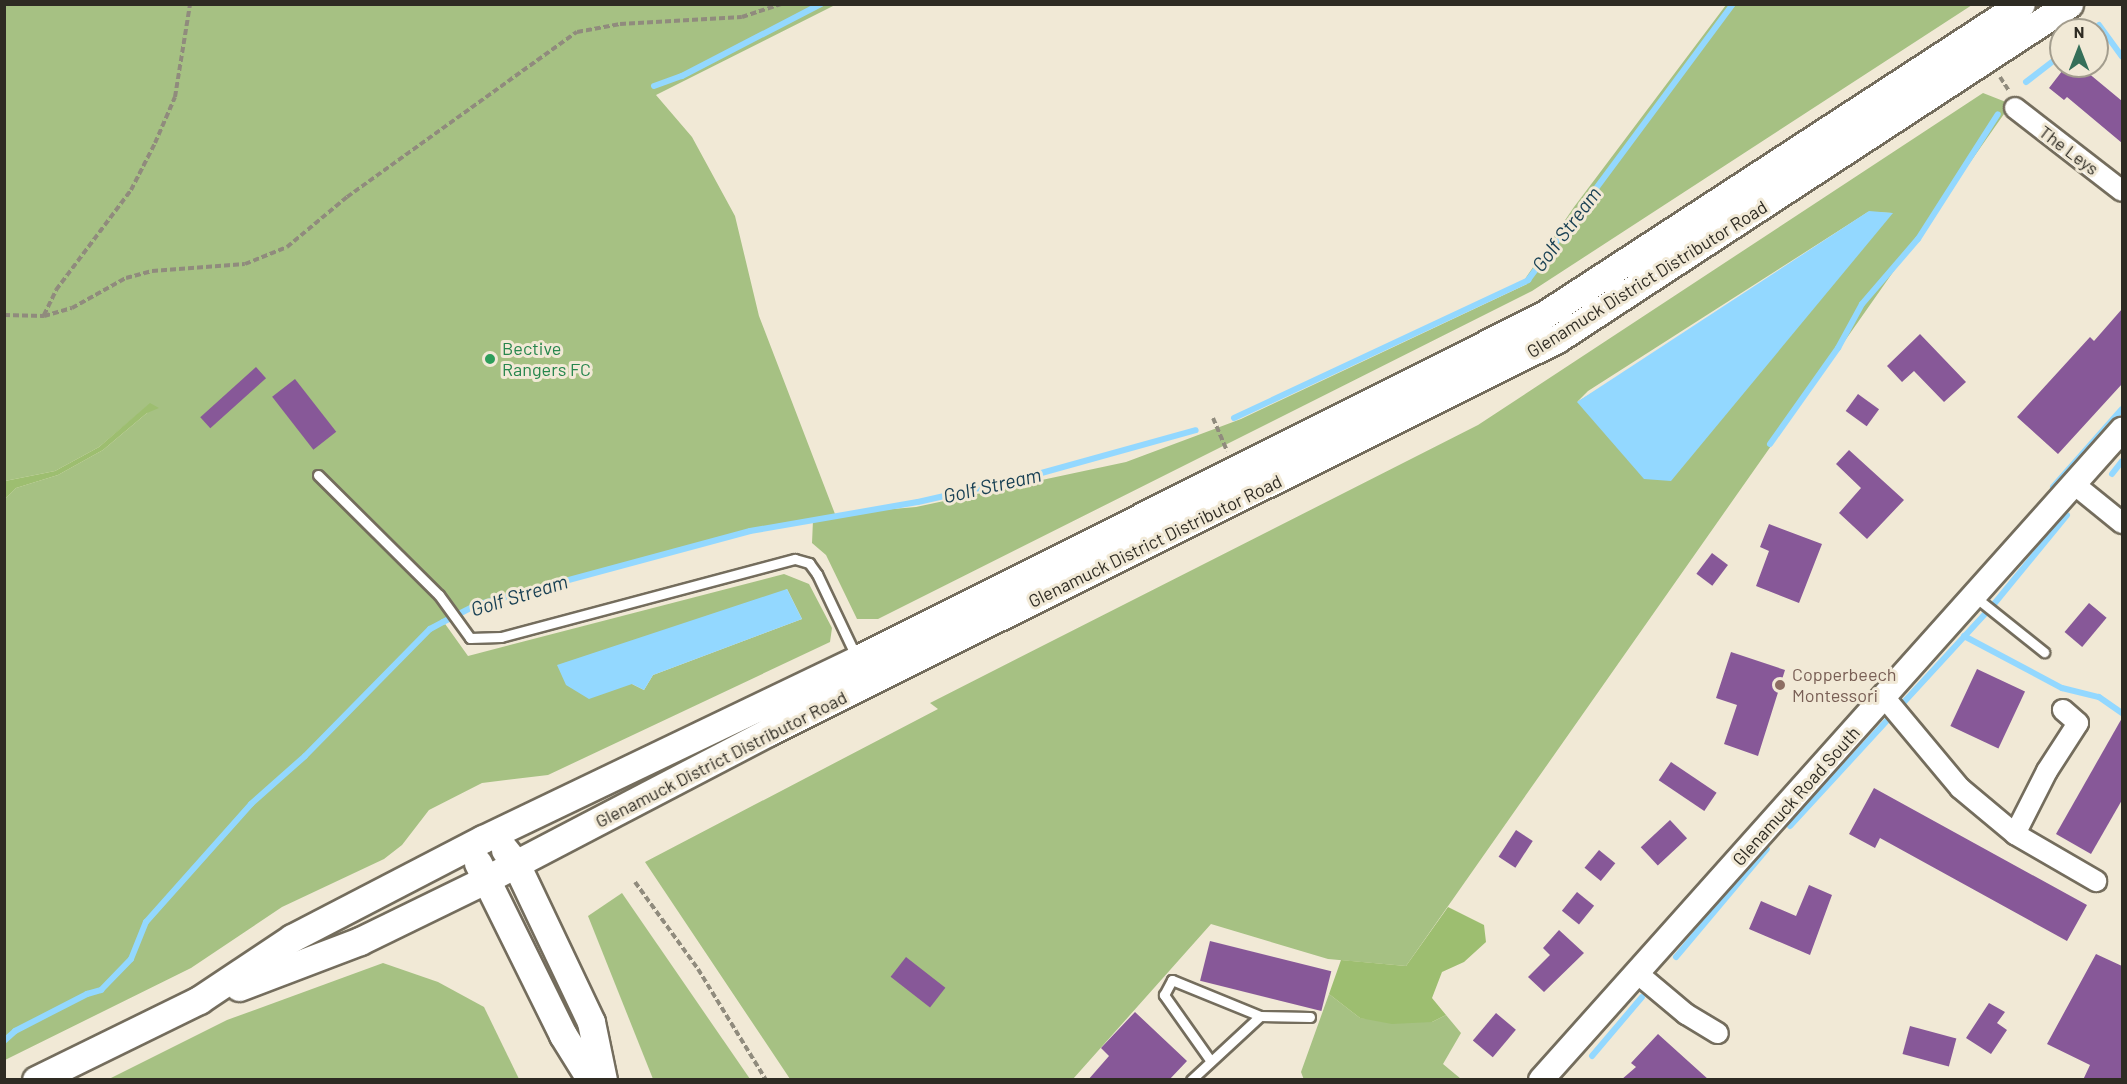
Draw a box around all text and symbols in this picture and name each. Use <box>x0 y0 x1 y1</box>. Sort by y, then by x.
north arrow <box>2049 18 2109 78</box>
text: N <box>2074 22 2084 41</box>
street label: The Leys <box>2035 121 2103 179</box>
water label: Golf Stream <box>1526 182 1606 276</box>
street label: Glenamuck District Distributor Road <box>1523 196 1771 362</box>
place label: Bective Rangers FC <box>502 338 591 380</box>
marker: Bective Rangers FC <box>483 352 497 366</box>
water label: Golf Stream <box>941 462 1043 508</box>
street label: Glenamuck District Distributor Road <box>1025 470 1285 612</box>
water label: Golf Stream <box>468 569 570 621</box>
place label: Copperbeech Montessori <box>1792 664 1897 706</box>
marker: Copperbeech Montessori <box>1773 678 1787 692</box>
street label: Glenamuck District Distributor Road <box>592 686 850 832</box>
street label: Glenamuck Road South <box>1728 722 1864 870</box>

